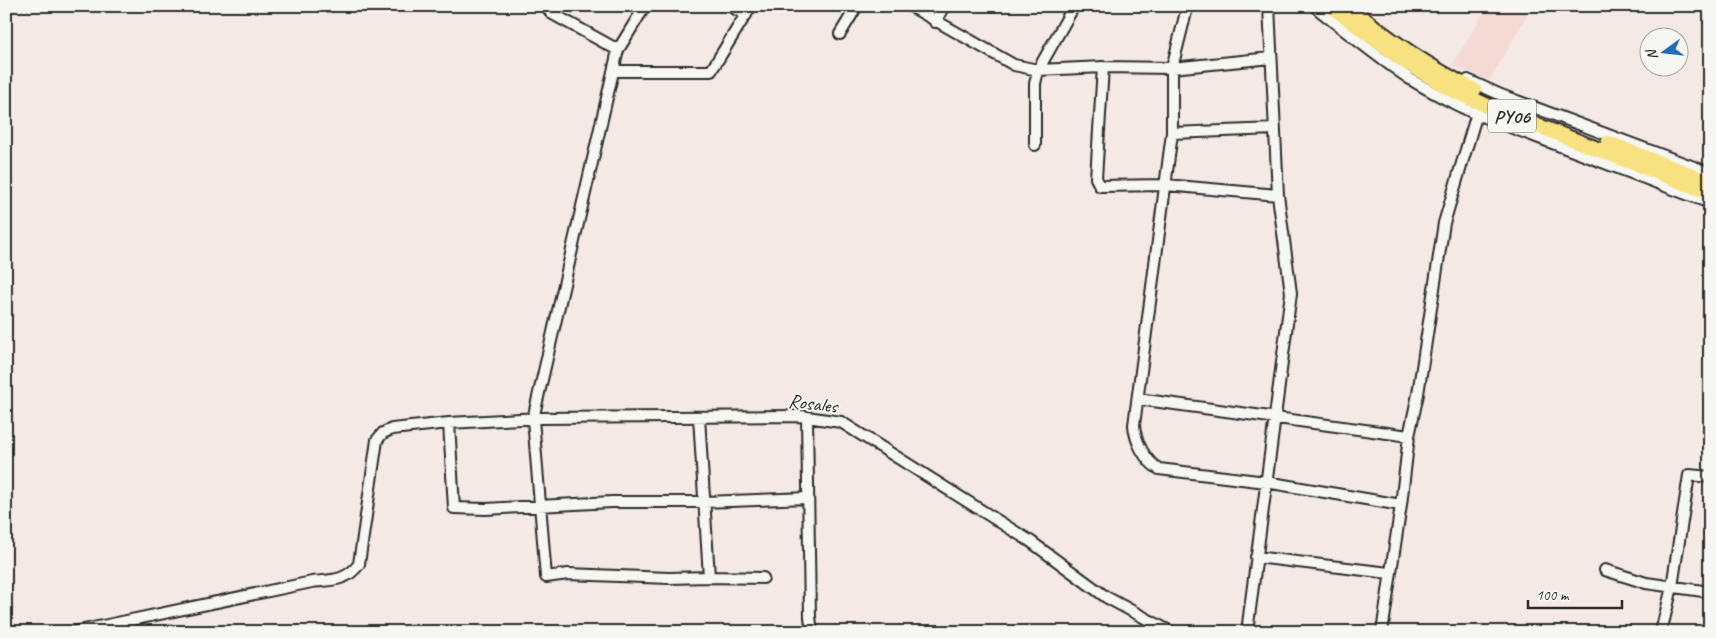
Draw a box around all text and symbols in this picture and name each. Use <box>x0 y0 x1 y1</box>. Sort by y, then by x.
north arrow <box>1638 28 1688 78</box>
text: N <box>1642 47 1661 62</box>
road number: PY06 <box>1488 100 1536 132</box>
street label: Rosales <box>787 388 841 419</box>
scale bar <box>1528 578 1622 610</box>
text: 100 m <box>1536 586 1570 605</box>

